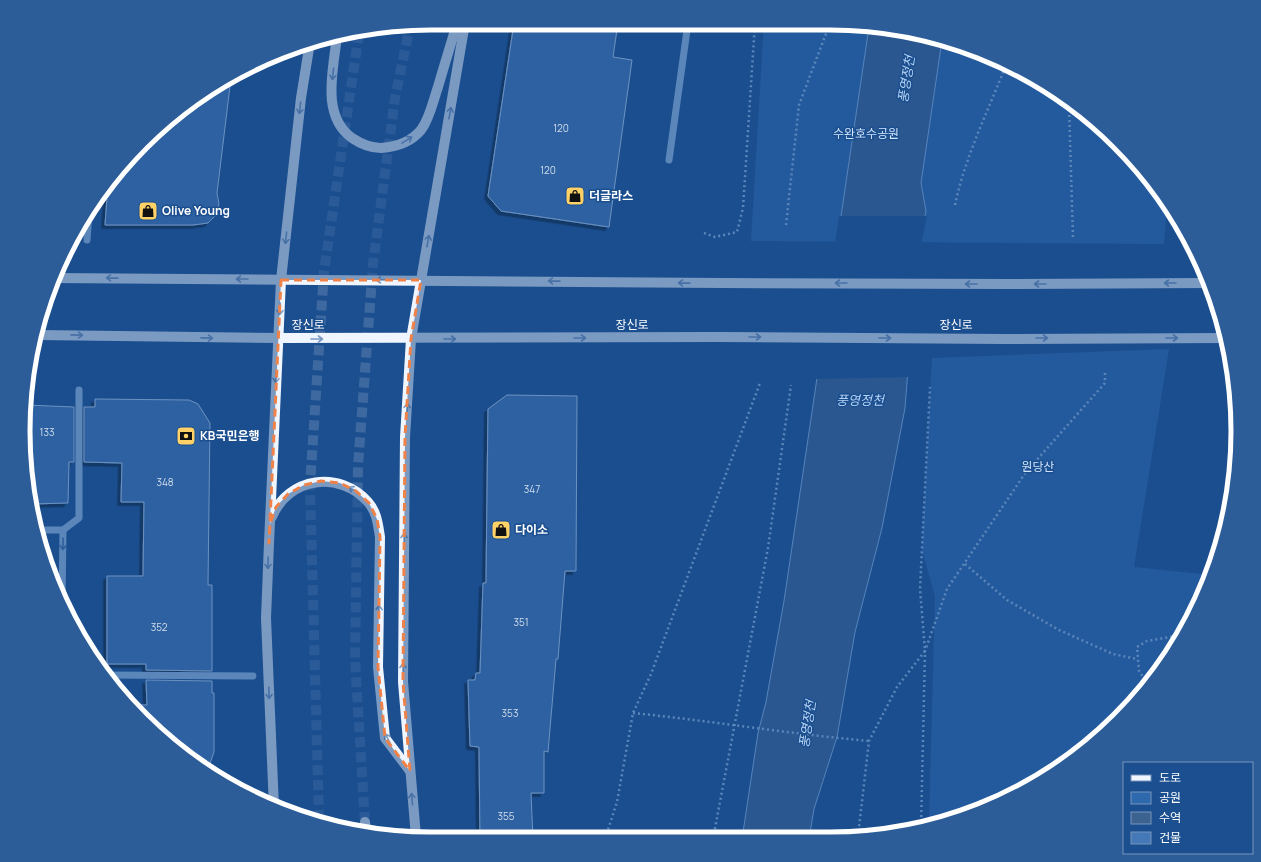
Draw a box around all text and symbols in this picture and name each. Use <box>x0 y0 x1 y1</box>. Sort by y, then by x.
water label: 풍영정천 <box>893 53 919 104</box>
one-way arrow <box>330 67 337 80</box>
one-way arrow <box>296 102 303 115</box>
one-way arrow <box>446 107 454 120</box>
house number: 120 <box>553 121 569 135</box>
park label: 수완호수공원 <box>833 125 899 142</box>
one-way arrow <box>401 136 413 144</box>
house number: 120 <box>540 163 556 177</box>
shop icon: 더글라스 <box>564 185 586 207</box>
place label: 더글라스 <box>589 187 633 204</box>
shop icon: Olive Young <box>137 200 159 222</box>
place label: Olive Young <box>162 202 230 219</box>
one-way arrow <box>282 231 290 244</box>
one-way arrow <box>424 235 432 248</box>
one-way arrow <box>106 274 119 282</box>
one-way arrow <box>236 276 249 283</box>
one-way arrow <box>376 276 389 284</box>
one-way arrow <box>548 277 561 285</box>
one-way arrow <box>678 279 691 287</box>
one-way arrow <box>1164 279 1177 287</box>
one-way arrow <box>835 280 848 287</box>
one-way arrow <box>965 280 978 288</box>
one-way arrow <box>1034 280 1047 288</box>
one-way arrow <box>276 302 283 315</box>
street label: 장신로 <box>291 316 325 333</box>
street label: 장신로 <box>615 316 649 333</box>
street label: 장신로 <box>939 316 973 333</box>
one-way arrow <box>70 331 83 339</box>
one-way arrow <box>748 333 761 341</box>
one-way arrow <box>200 334 213 342</box>
one-way arrow <box>573 334 586 342</box>
one-way arrow <box>878 334 891 342</box>
one-way arrow <box>1165 334 1178 342</box>
one-way arrow <box>310 335 323 342</box>
one-way arrow <box>443 335 456 343</box>
one-way arrow <box>1035 335 1048 342</box>
one-way arrow <box>273 370 280 383</box>
water label: 풍영정천 <box>836 391 885 409</box>
one-way arrow <box>403 403 410 416</box>
house number: 133 <box>40 425 54 439</box>
bank icon: KB국민은행 <box>175 425 197 447</box>
place label: KB국민은행 <box>200 427 260 444</box>
park label: 원당산 <box>1021 458 1055 475</box>
house number: 348 <box>156 475 174 489</box>
house number: 347 <box>524 482 540 496</box>
one-way arrow <box>348 486 359 495</box>
shop icon: 다이소 <box>490 519 512 541</box>
place label: 다이소 <box>515 521 548 538</box>
one-way arrow <box>400 533 408 546</box>
one-way arrow <box>59 537 67 550</box>
one-way arrow <box>264 556 272 569</box>
one-way arrow <box>375 605 383 618</box>
house number: 351 <box>513 615 529 629</box>
house number: 352 <box>151 620 168 634</box>
one-way arrow <box>399 663 407 676</box>
one-way arrow <box>266 686 273 699</box>
water label: 풍영정천 <box>794 698 820 749</box>
house number: 353 <box>502 706 518 720</box>
one-way arrow <box>384 733 391 745</box>
legend <box>1123 762 1253 854</box>
text: 도로 <box>1159 769 1181 786</box>
text: 공원 <box>1159 789 1181 806</box>
one-way arrow <box>409 793 416 806</box>
house number: 355 <box>497 809 515 823</box>
text: 수역 <box>1159 809 1181 826</box>
text: 건물 <box>1159 829 1181 846</box>

